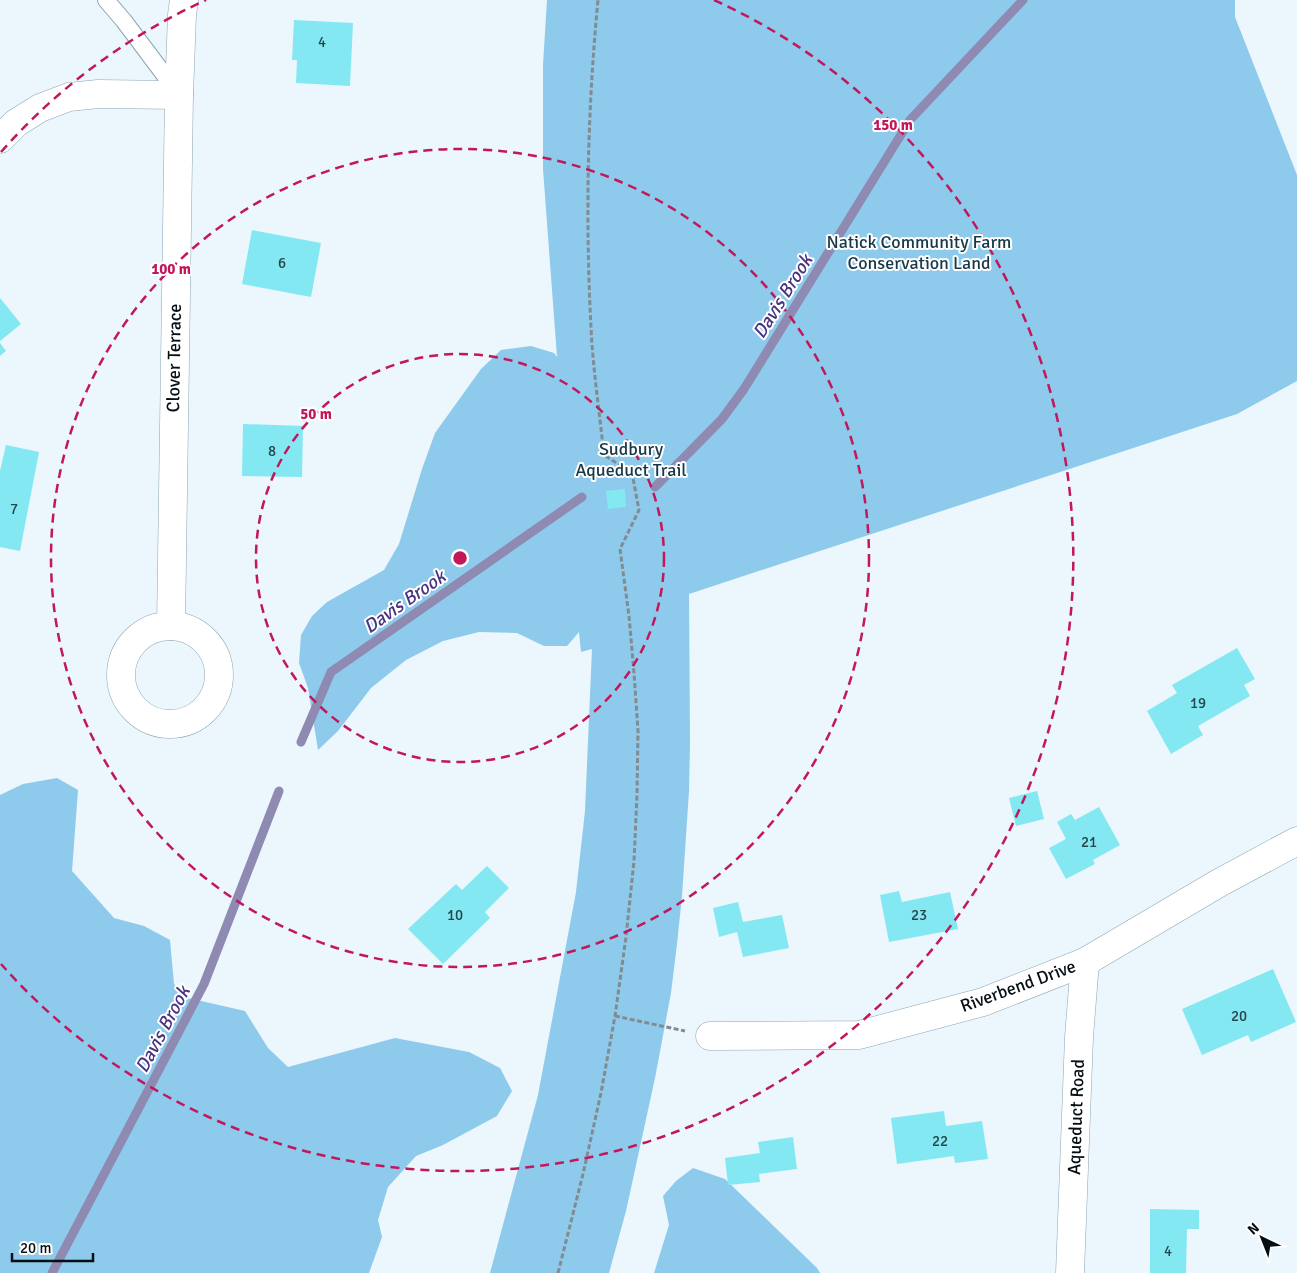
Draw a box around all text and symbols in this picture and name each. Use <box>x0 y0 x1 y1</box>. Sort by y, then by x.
house number: 4 <box>318 33 326 51</box>
text: 150 m <box>873 116 913 134</box>
park label: Natick Community Farm Conservation Land <box>827 231 1011 274</box>
water label: Davis Brook <box>748 249 819 343</box>
house number: 6 <box>278 254 286 272</box>
text: 100 m <box>151 260 191 278</box>
street label: Clover Terrace <box>162 304 186 412</box>
text: 50 m <box>300 405 332 423</box>
park label: Sudbury Aqueduct Trail <box>575 438 687 481</box>
house number: 8 <box>268 442 276 460</box>
house number: 7 <box>10 500 18 518</box>
centre of rings <box>451 549 469 567</box>
water label: Davis Brook <box>359 564 451 639</box>
house number: 19 <box>1190 694 1206 712</box>
house number: 21 <box>1081 833 1097 851</box>
house number: 10 <box>447 906 463 924</box>
house number: 23 <box>911 906 927 924</box>
street label: Riverbend Drive <box>957 955 1079 1017</box>
water label: Davis Brook <box>130 981 196 1077</box>
house number: 20 <box>1231 1007 1247 1025</box>
street label: Aqueduct Road <box>1063 1059 1089 1175</box>
house number: 22 <box>932 1132 948 1150</box>
north arrow <box>1237 1213 1287 1263</box>
text: N <box>1244 1219 1263 1238</box>
scale bar <box>12 1230 94 1262</box>
text: 20 m <box>20 1239 51 1257</box>
house number: 4 <box>1164 1242 1172 1260</box>

